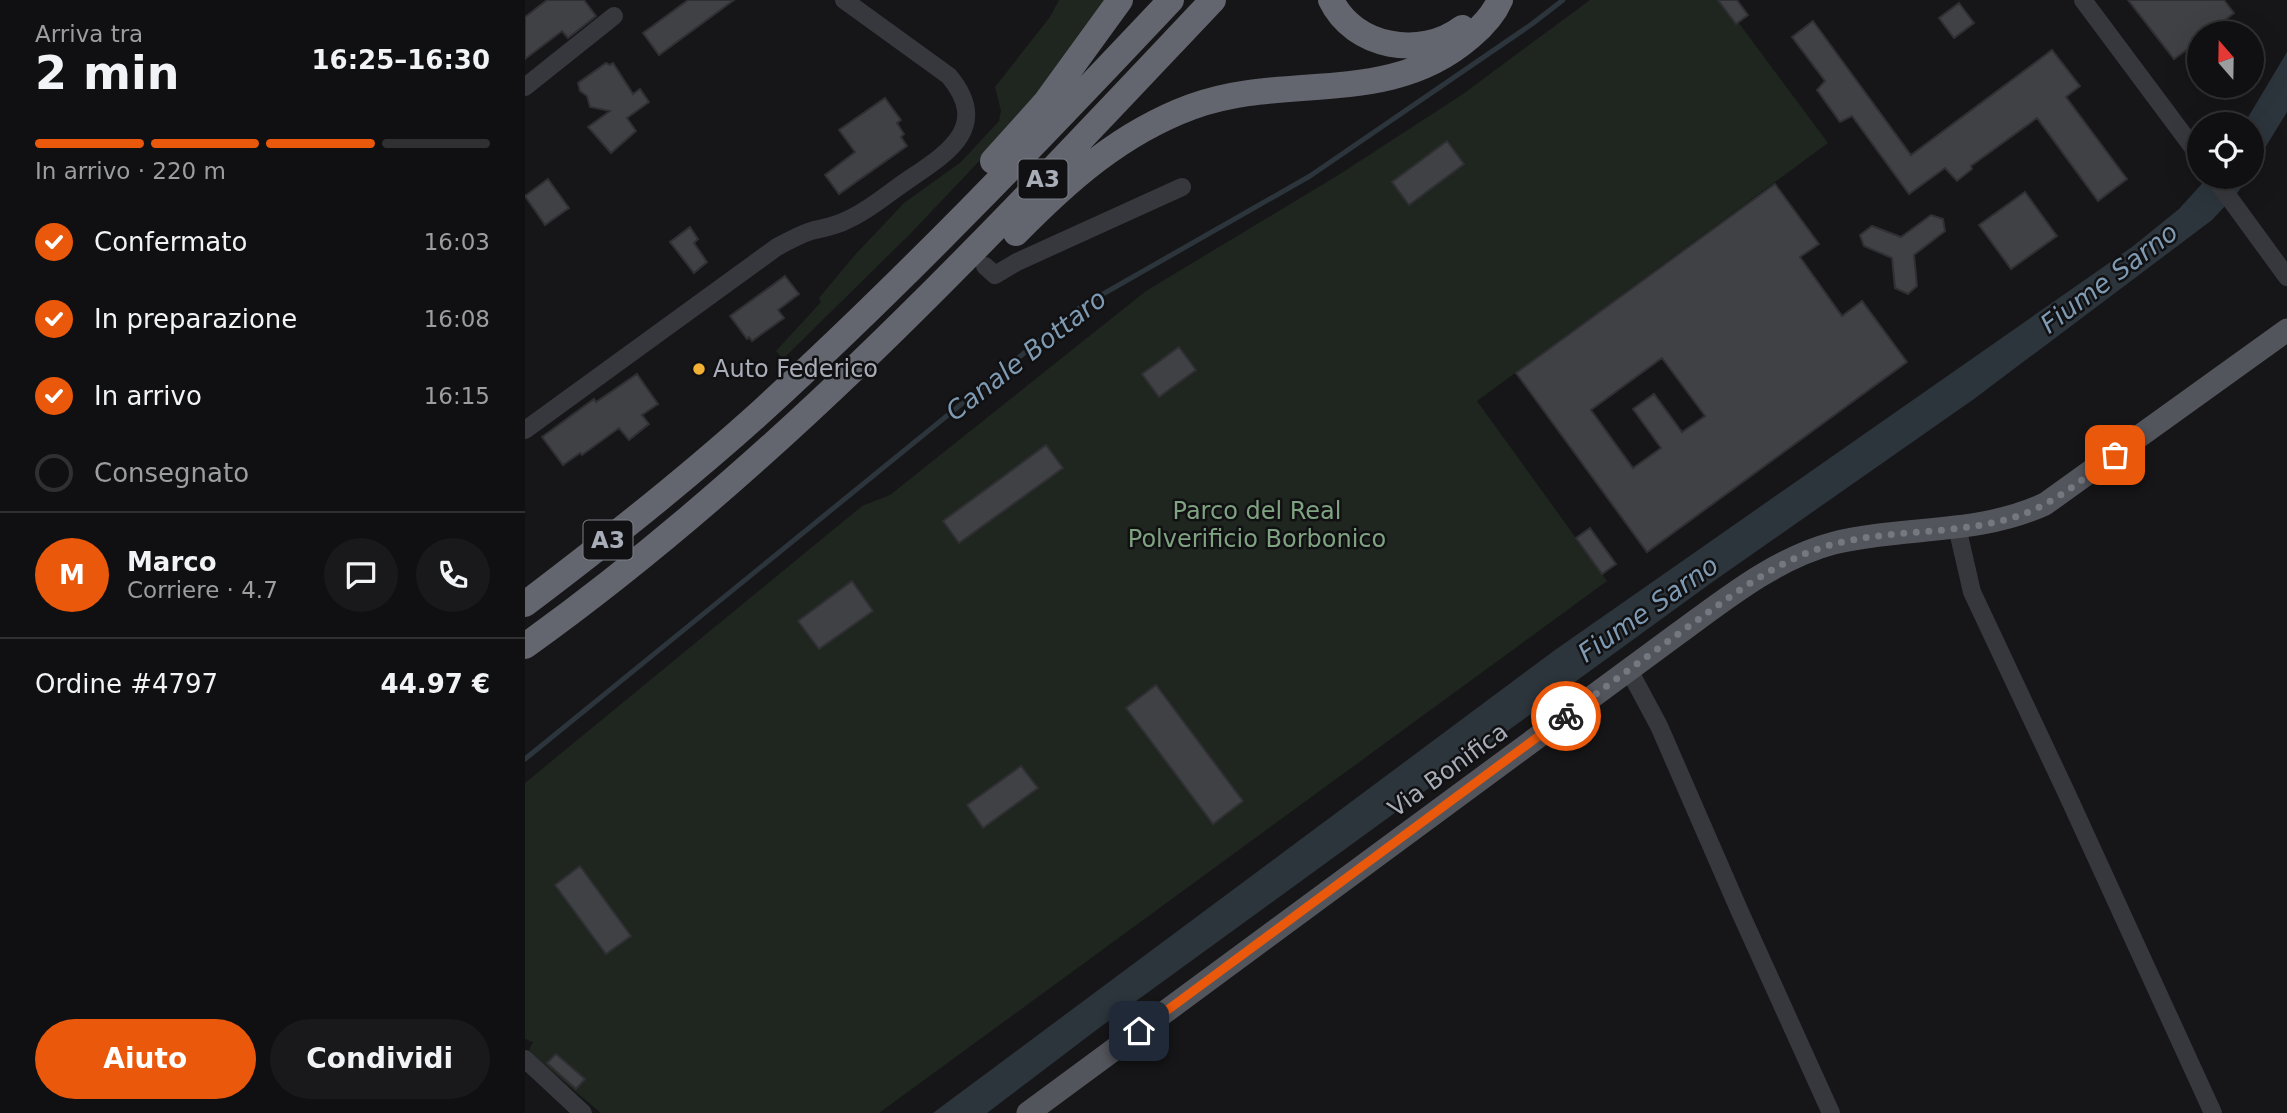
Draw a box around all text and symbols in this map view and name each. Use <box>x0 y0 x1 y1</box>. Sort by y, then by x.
text: Arriva tra <box>35 21 143 47</box>
north arrow <box>2187 21 2265 98</box>
map controls <box>2187 21 2264 189</box>
text: 16:25–16:30 <box>311 45 490 75</box>
text: 2 min <box>35 46 179 100</box>
button: locate <box>2187 112 2264 189</box>
text: In arrivo · 220 m <box>35 158 226 184</box>
road number: A3 <box>1019 160 1067 198</box>
water label: Fiume Sarno <box>2035 217 2183 339</box>
icon: check <box>35 223 73 261</box>
text: Confermato <box>94 227 247 257</box>
text: 16:03 <box>424 229 490 255</box>
water label: Canale Bottaro <box>940 283 1112 427</box>
icon: check <box>35 300 73 338</box>
text: In preparazione <box>94 304 297 334</box>
text: 16:08 <box>424 306 490 332</box>
place label: Auto Federico <box>713 355 878 383</box>
marker: Auto Federico <box>691 361 707 377</box>
icon: check <box>35 377 73 415</box>
text: In arrivo <box>94 381 202 411</box>
text: 16:15 <box>424 383 490 409</box>
pin <box>2085 425 2145 485</box>
icon: bag <box>2096 436 2134 474</box>
text: Consegnato <box>94 458 249 488</box>
park label: Parco del Real Polverificio Borbonico <box>1128 497 1386 553</box>
road number: A3 <box>583 520 633 560</box>
button: chat <box>324 538 398 612</box>
button: phone <box>416 538 490 612</box>
text: Marco <box>127 547 217 577</box>
water label: Fiume Sarno <box>1572 550 1724 668</box>
text: M <box>59 560 85 590</box>
text: Corriere · 4.7 <box>127 577 278 603</box>
text: Ordine #4797 <box>35 669 218 699</box>
text: 44.97 € <box>381 669 490 699</box>
courier <box>1531 681 1601 751</box>
icon: bike <box>1547 697 1585 735</box>
street label: Via Bonifica <box>1383 717 1513 823</box>
pin <box>1109 1001 1169 1061</box>
icon: home <box>1120 1012 1158 1050</box>
button: Aiuto <box>35 1019 256 1099</box>
button: Condividi <box>270 1019 490 1099</box>

